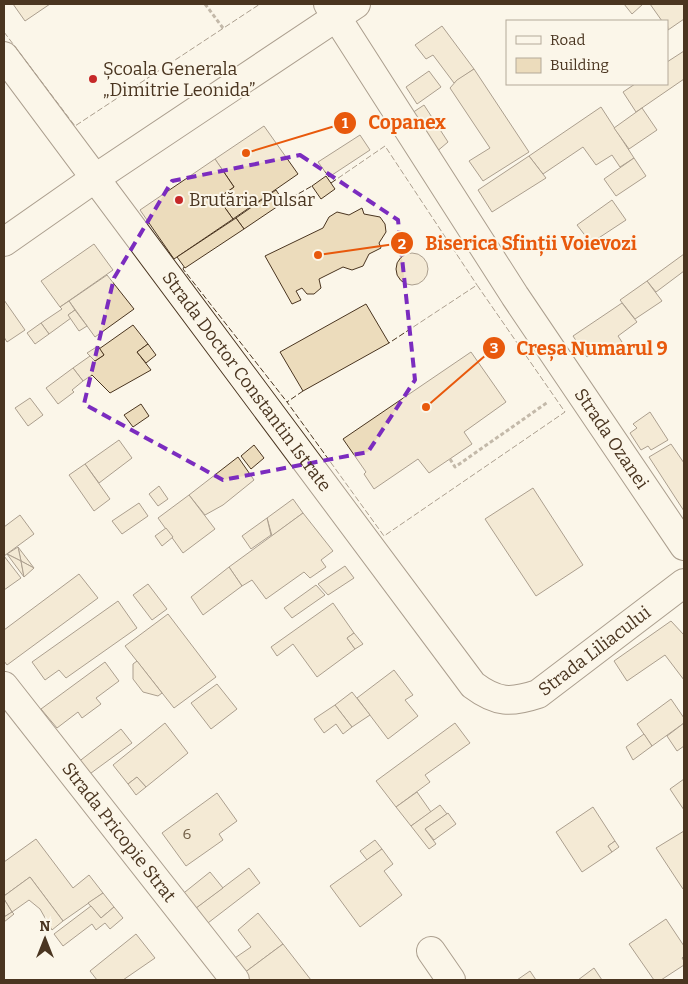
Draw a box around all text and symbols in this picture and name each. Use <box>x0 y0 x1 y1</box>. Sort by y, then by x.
legend <box>506 20 668 85</box>
text: Road <box>550 31 585 49</box>
text: Building <box>550 56 609 74</box>
place label: Școala Generala „Dimitrie Leonida” <box>103 58 255 101</box>
marker: Școala Generala „Dimitrie Leonida” <box>87 73 99 85</box>
callout: Copanex <box>333 106 456 140</box>
text: Copanex <box>368 111 446 134</box>
text: 1 <box>342 114 349 132</box>
place label: Brutăria Pulsar <box>189 189 315 211</box>
marker: Brutăria Pulsar <box>173 194 185 206</box>
callout: Biserica Sfinții Voievozi <box>390 226 646 260</box>
text: Biserica Sfinții Voievozi <box>425 232 637 257</box>
text: 2 <box>398 235 406 253</box>
street label: Strada Doctor Constantin Istrate <box>157 267 336 496</box>
callout: Creșa Numarul 9 <box>481 331 678 365</box>
text: Creșa Numarul 9 <box>516 337 668 362</box>
text: 3 <box>490 339 498 357</box>
street label: Strada Ozanei <box>570 384 653 493</box>
street label: Strada Liliacului <box>534 601 655 701</box>
street label: Strada Pricopie Strat <box>57 758 181 907</box>
house number: 6 <box>183 825 192 843</box>
north arrow <box>20 914 70 964</box>
text: N <box>40 918 51 935</box>

